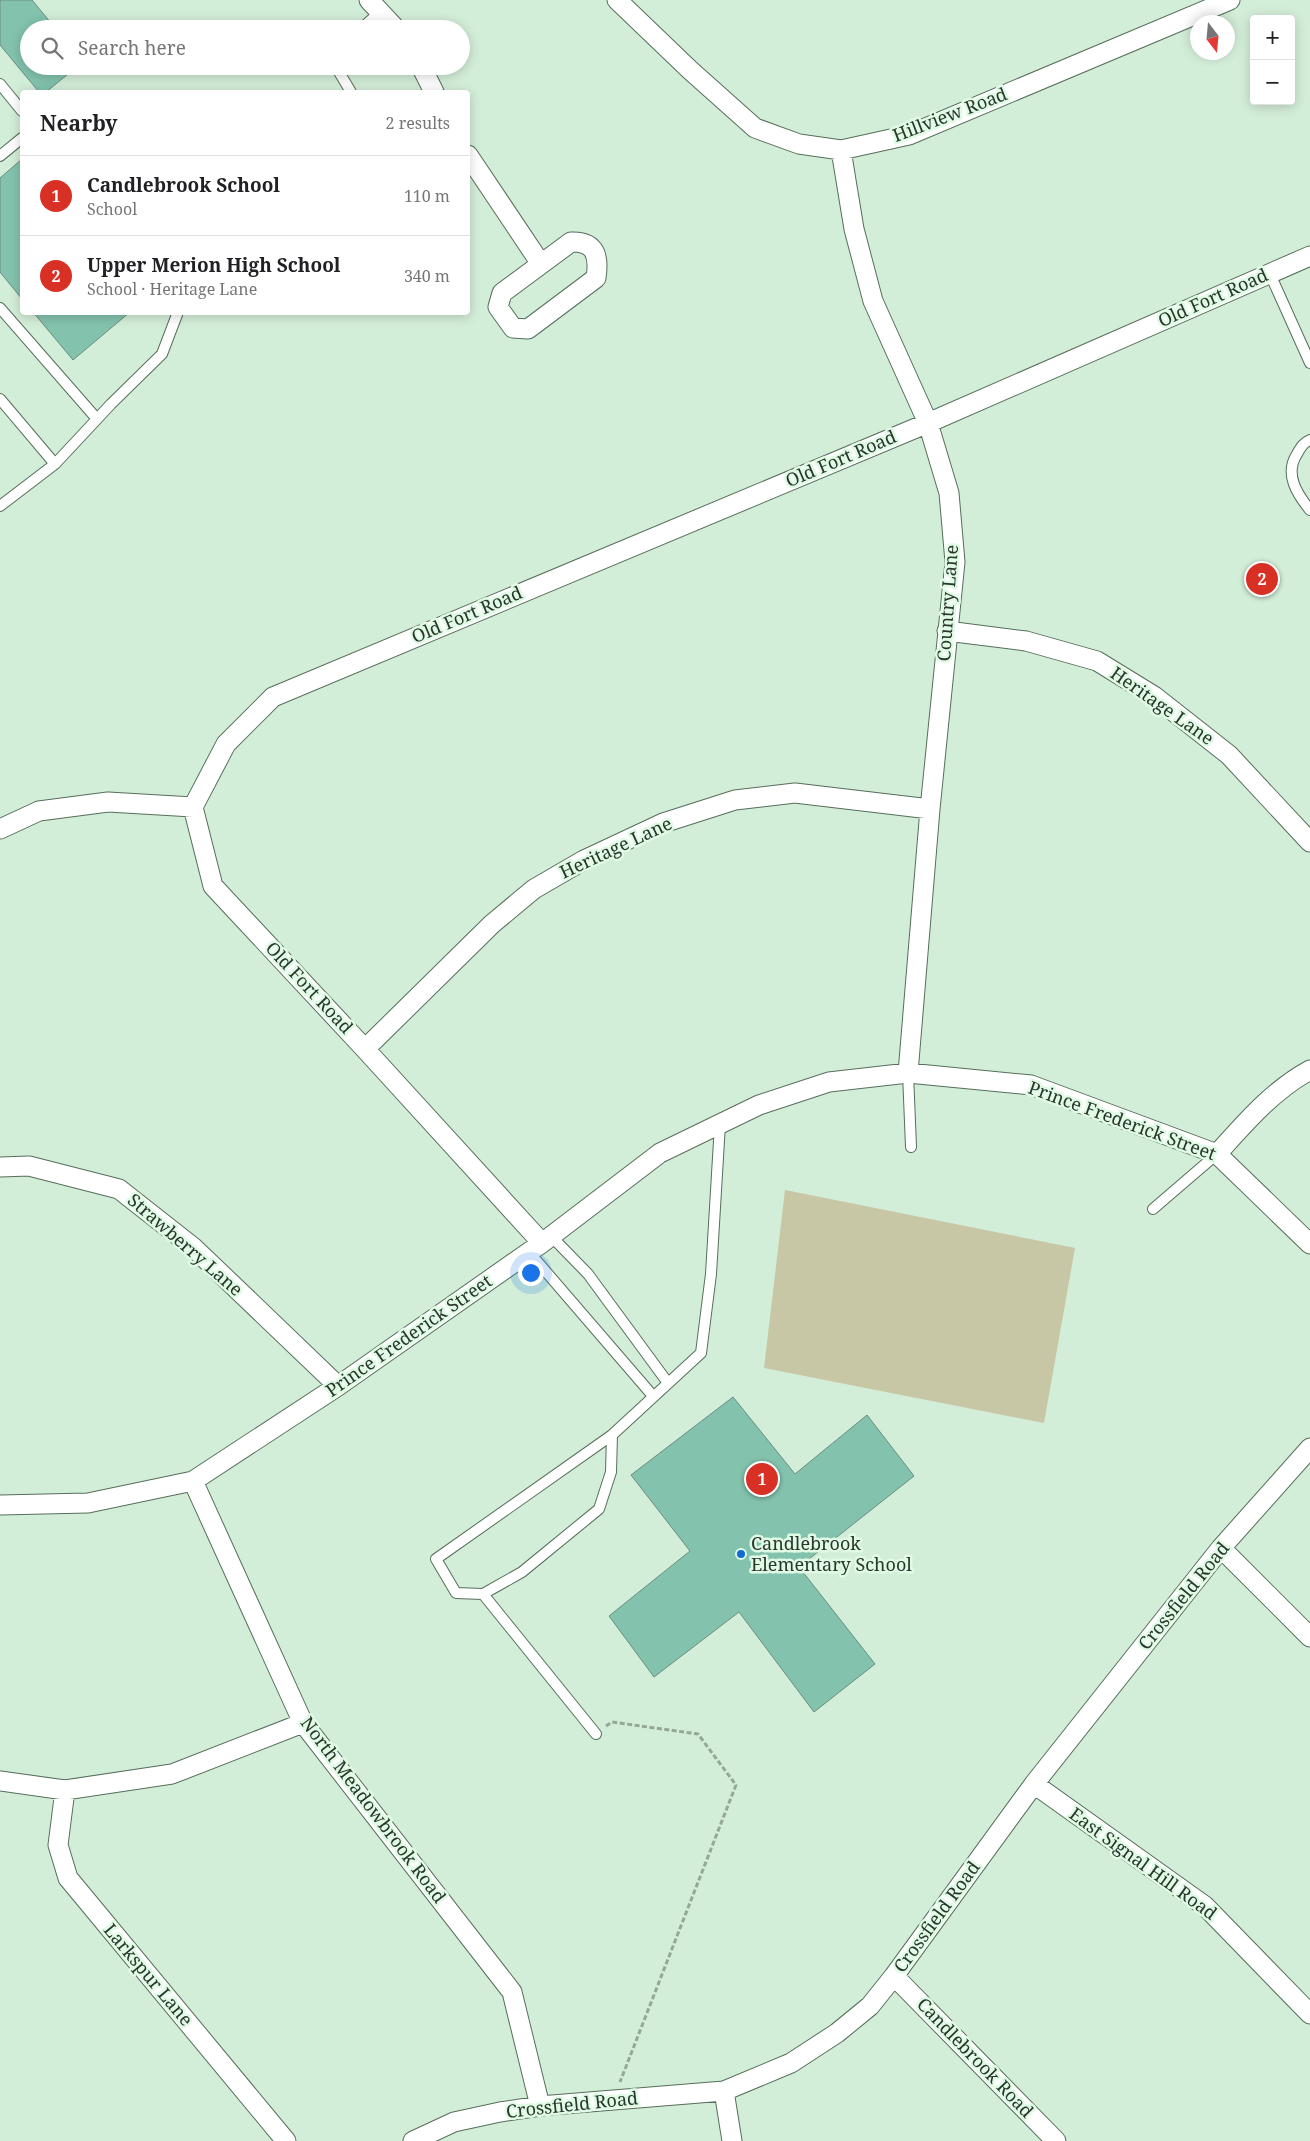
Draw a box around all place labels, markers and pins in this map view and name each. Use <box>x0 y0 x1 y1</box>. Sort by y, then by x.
pin: 2 <box>1246 560 1278 598</box>
pin: 1 <box>746 1460 778 1498</box>
place label: Candlebrook Elementary School <box>751 1531 912 1576</box>
marker: Candlebrook Elementary School <box>735 1548 747 1560</box>

